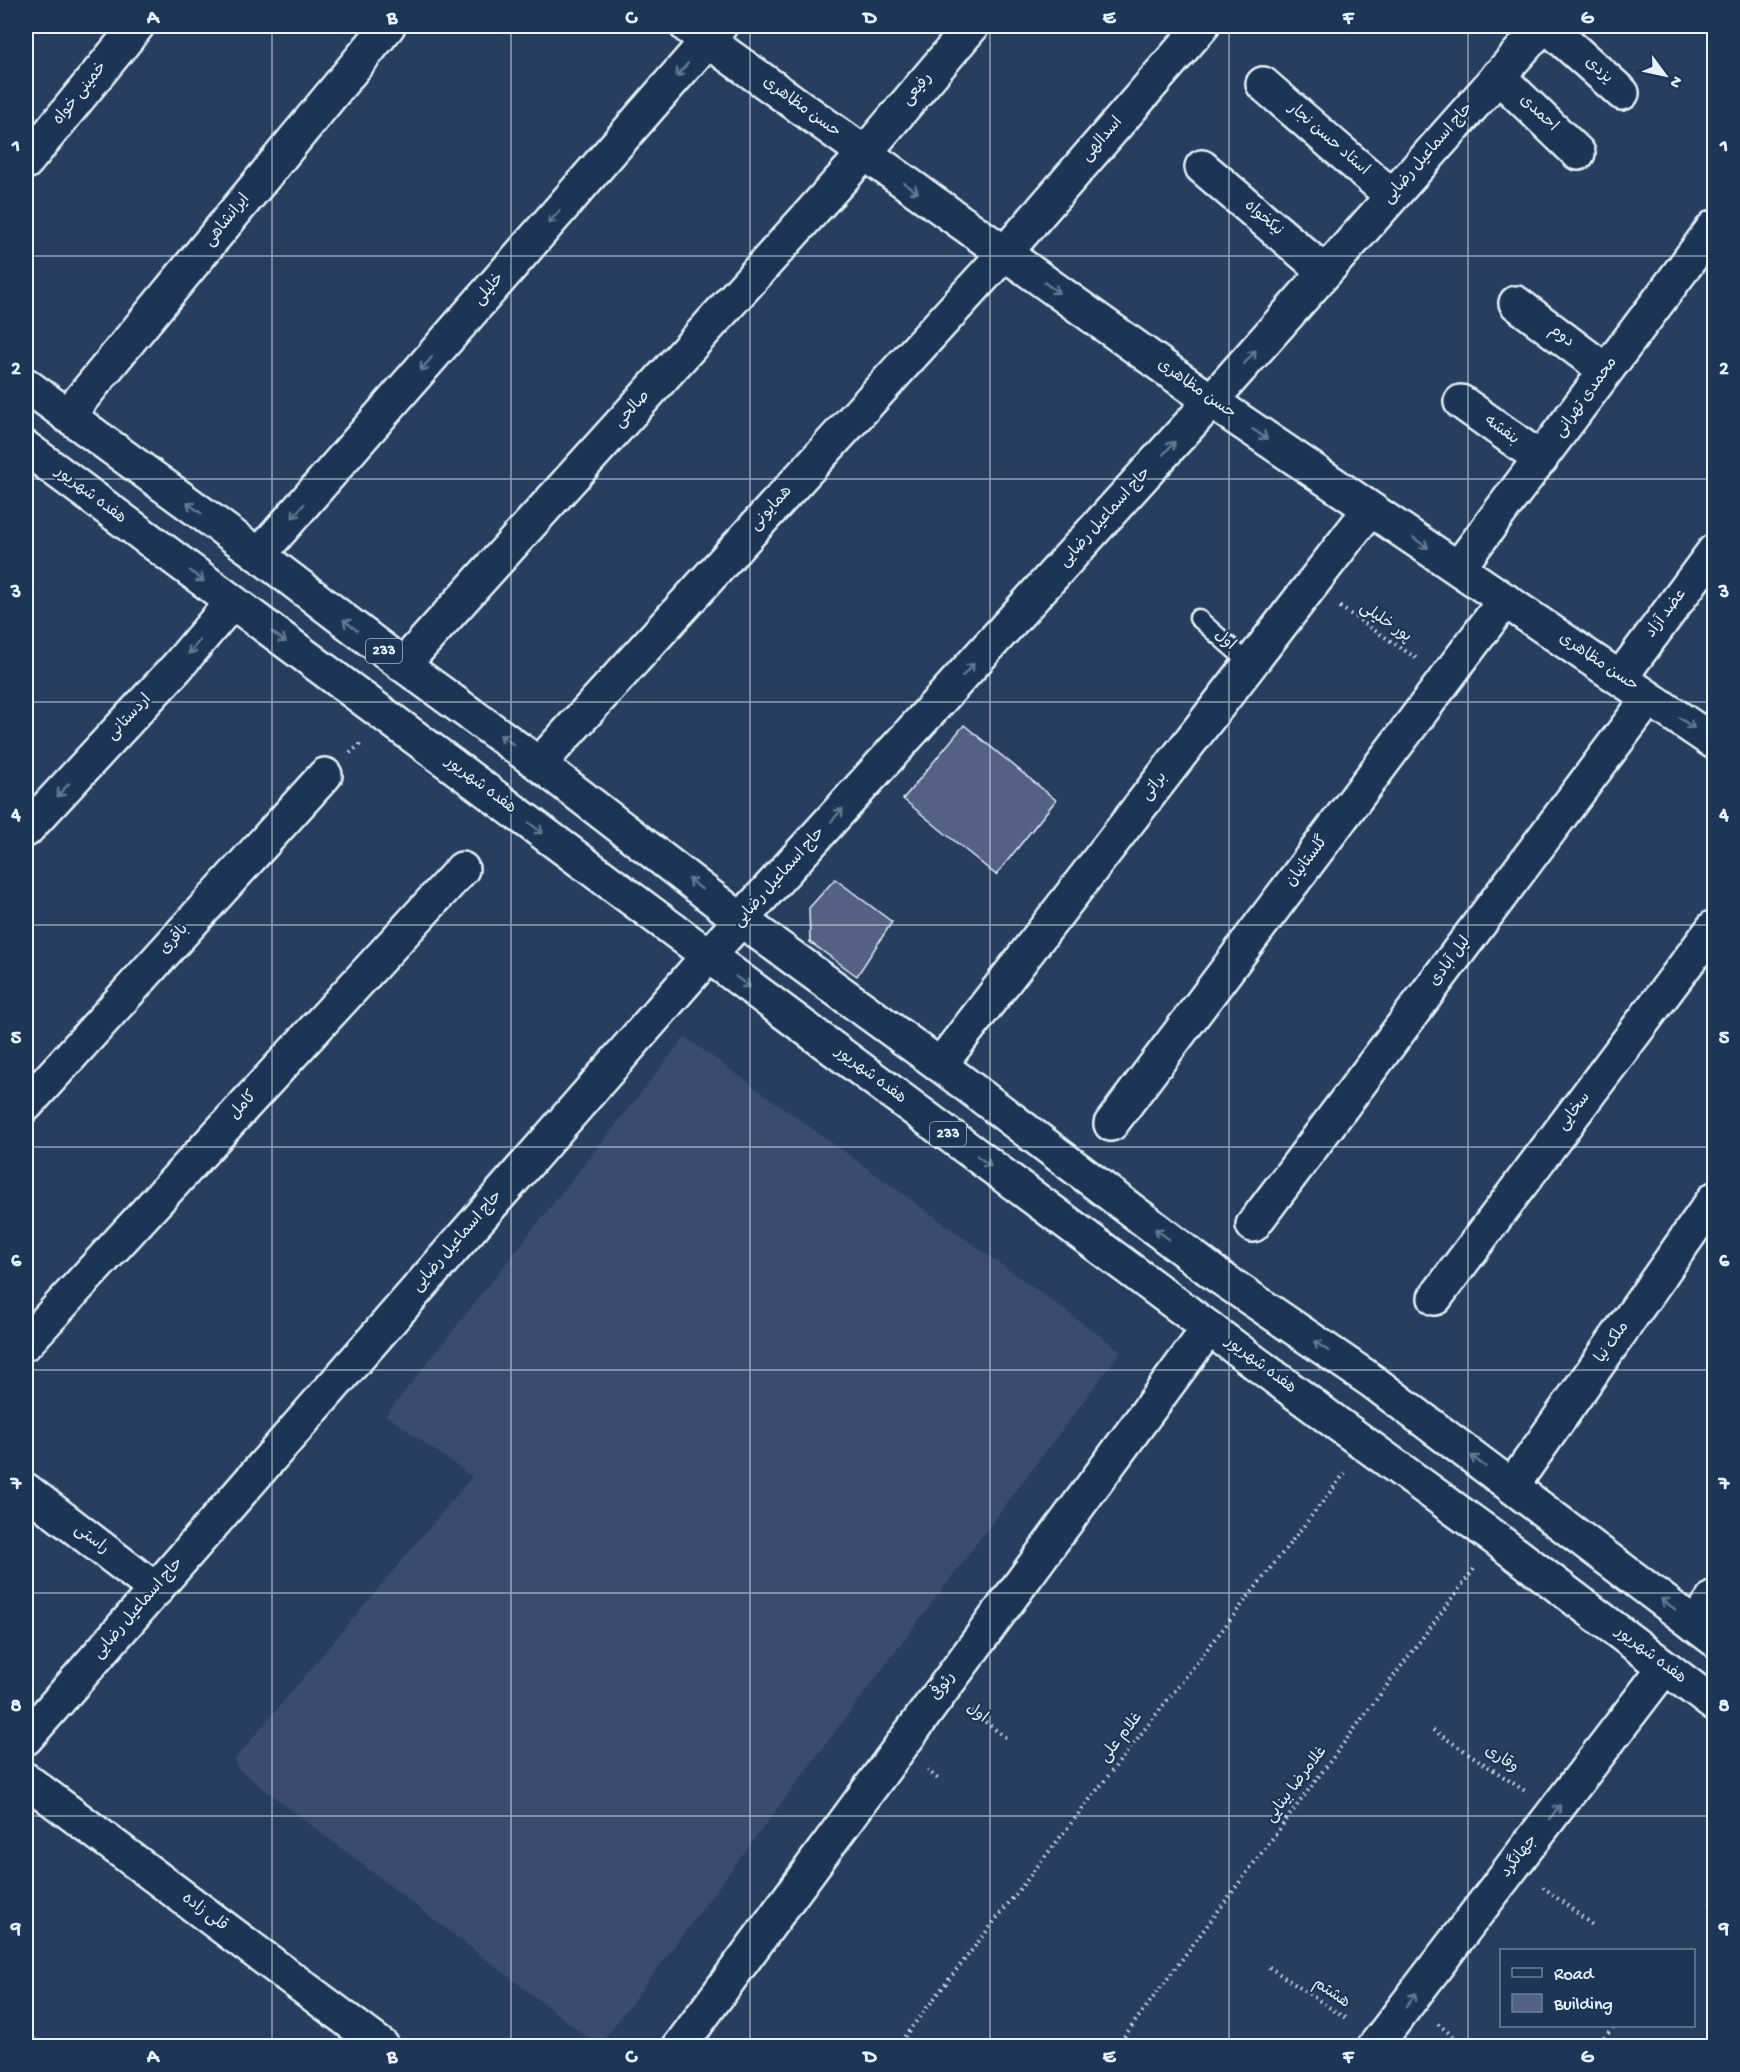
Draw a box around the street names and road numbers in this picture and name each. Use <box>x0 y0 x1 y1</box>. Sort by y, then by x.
street label: یزدی <box>1580 54 1616 88</box>
street label: خمینی خواه <box>50 59 112 129</box>
street label: رفیعی <box>899 70 937 110</box>
street label: حسن مظاهری <box>758 73 844 143</box>
street label: احمدی <box>1515 91 1561 137</box>
street label: استاد حسن نجار <box>1283 99 1372 180</box>
street label: حاج اسماعیل رضایی <box>1380 100 1478 208</box>
street label: اسدالهی <box>1078 114 1128 166</box>
street label: ایرانشاهی <box>201 191 255 251</box>
street label: نیکخواه <box>1240 197 1286 241</box>
street label: خلیلی <box>471 270 509 310</box>
street label: دوم <box>1545 322 1577 352</box>
street label: محمدی تهرانی <box>1551 354 1623 442</box>
street label: حسن مظاهری <box>1153 356 1239 424</box>
street label: صالحی <box>611 387 655 433</box>
street label: بنفشه <box>1480 412 1522 450</box>
street label: هفده شهریور <box>49 462 129 529</box>
street label: حاج اسماعیل رضایی <box>1056 464 1156 572</box>
street label: همایونی <box>747 483 797 535</box>
street label: عضد آزاد <box>1642 585 1692 642</box>
street label: پور خلیلی <box>1355 599 1415 647</box>
street label: اول <box>1209 627 1239 655</box>
street label: حسن مظاهری <box>1555 629 1641 697</box>
road number: 233 <box>366 639 402 663</box>
street label: اردستانی <box>104 691 156 745</box>
street label: هفده شهریور <box>439 752 519 819</box>
street label: براتی <box>1138 769 1172 805</box>
street label: حاج اسماعیل رضایی <box>730 824 830 932</box>
street label: گلستانیان <box>1280 831 1333 891</box>
street label: باقری <box>156 921 194 959</box>
street label: لیل آبادی <box>1425 933 1476 991</box>
street label: هفده شهریور <box>829 1042 909 1109</box>
street label: کامل <box>226 1088 262 1124</box>
street label: سخایی <box>1554 1089 1596 1135</box>
road number: 233 <box>930 1122 966 1146</box>
street label: حاج اسماعیل رضایی <box>409 1188 507 1296</box>
street label: ملک نیا <box>1592 1319 1634 1367</box>
street label: هفده شهریور <box>1219 1332 1299 1399</box>
street label: راستی <box>70 1521 112 1559</box>
street label: حاج اسماعیل رضایی <box>90 1555 188 1663</box>
street label: هفده شهریور <box>1609 1622 1689 1689</box>
street label: رئوفی <box>925 1667 961 1705</box>
street label: اول <box>961 1700 991 1728</box>
street label: غلام علی <box>1096 1709 1148 1767</box>
street label: وقاری <box>1480 1742 1522 1778</box>
street label: غلامرضا بینایی <box>1262 1743 1332 1827</box>
street label: جهانگرد <box>1495 1830 1543 1882</box>
street label: قلی زاده <box>177 1890 231 1936</box>
street label: هشتم <box>1309 1975 1353 2013</box>

